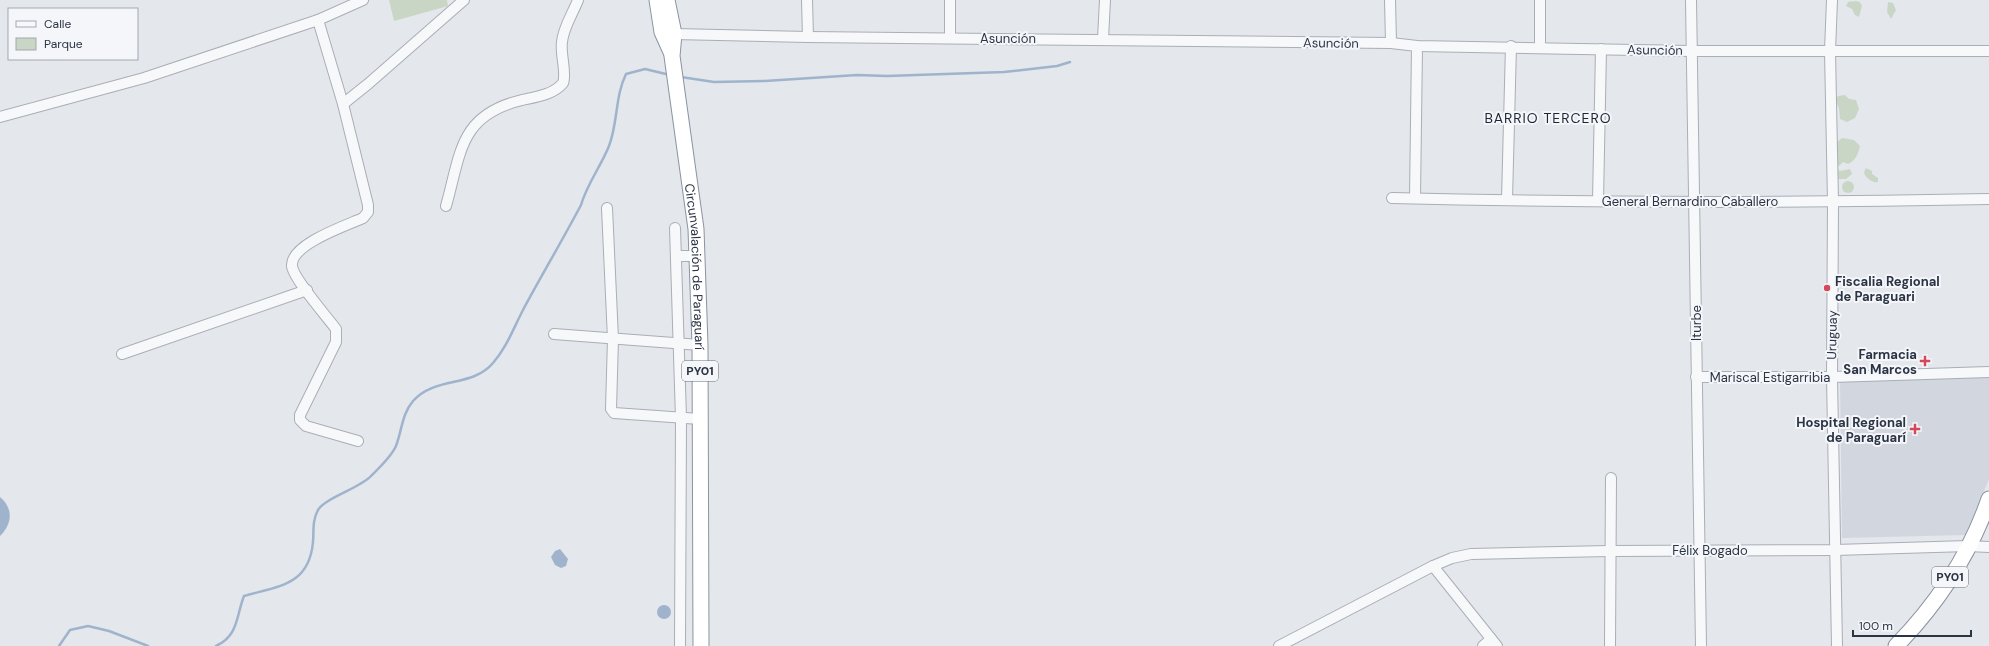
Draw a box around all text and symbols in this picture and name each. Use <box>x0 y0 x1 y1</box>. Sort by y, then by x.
legend <box>8 8 138 60</box>
text: Calle <box>44 16 71 32</box>
street label: Asunción <box>980 30 1036 47</box>
street label: Asunción <box>1303 34 1359 52</box>
text: Parque <box>44 36 83 52</box>
street label: Asunción <box>1627 41 1683 59</box>
district label: BARRIO TERCERO <box>1484 109 1612 127</box>
street label: Circunvalación de Paraguarí <box>681 182 709 350</box>
street label: General Bernardino Caballero <box>1602 193 1778 210</box>
place label: Fiscalia Regional de Paraguari <box>1835 273 1940 305</box>
marker: Fiscalia Regional de Paraguari <box>1822 283 1832 293</box>
street label: Iturbe <box>1688 305 1705 341</box>
street label: Uruguay <box>1823 310 1841 360</box>
place label: Farmacia San Marcos <box>1843 346 1917 378</box>
marker: Farmacia San Marcos <box>1920 356 1930 366</box>
road number: PY01 <box>682 361 718 381</box>
street label: Mariscal Estigarribia <box>1710 369 1830 386</box>
place label: Hospital Regional de Paraguarí <box>1796 414 1907 446</box>
marker: Hospital Regional de Paraguarí <box>1909 423 1921 435</box>
street label: Félix Bogado <box>1672 542 1748 559</box>
road number: PY01 <box>1932 567 1968 587</box>
scale bar <box>1853 612 1971 638</box>
text: 100 m <box>1859 618 1893 634</box>

